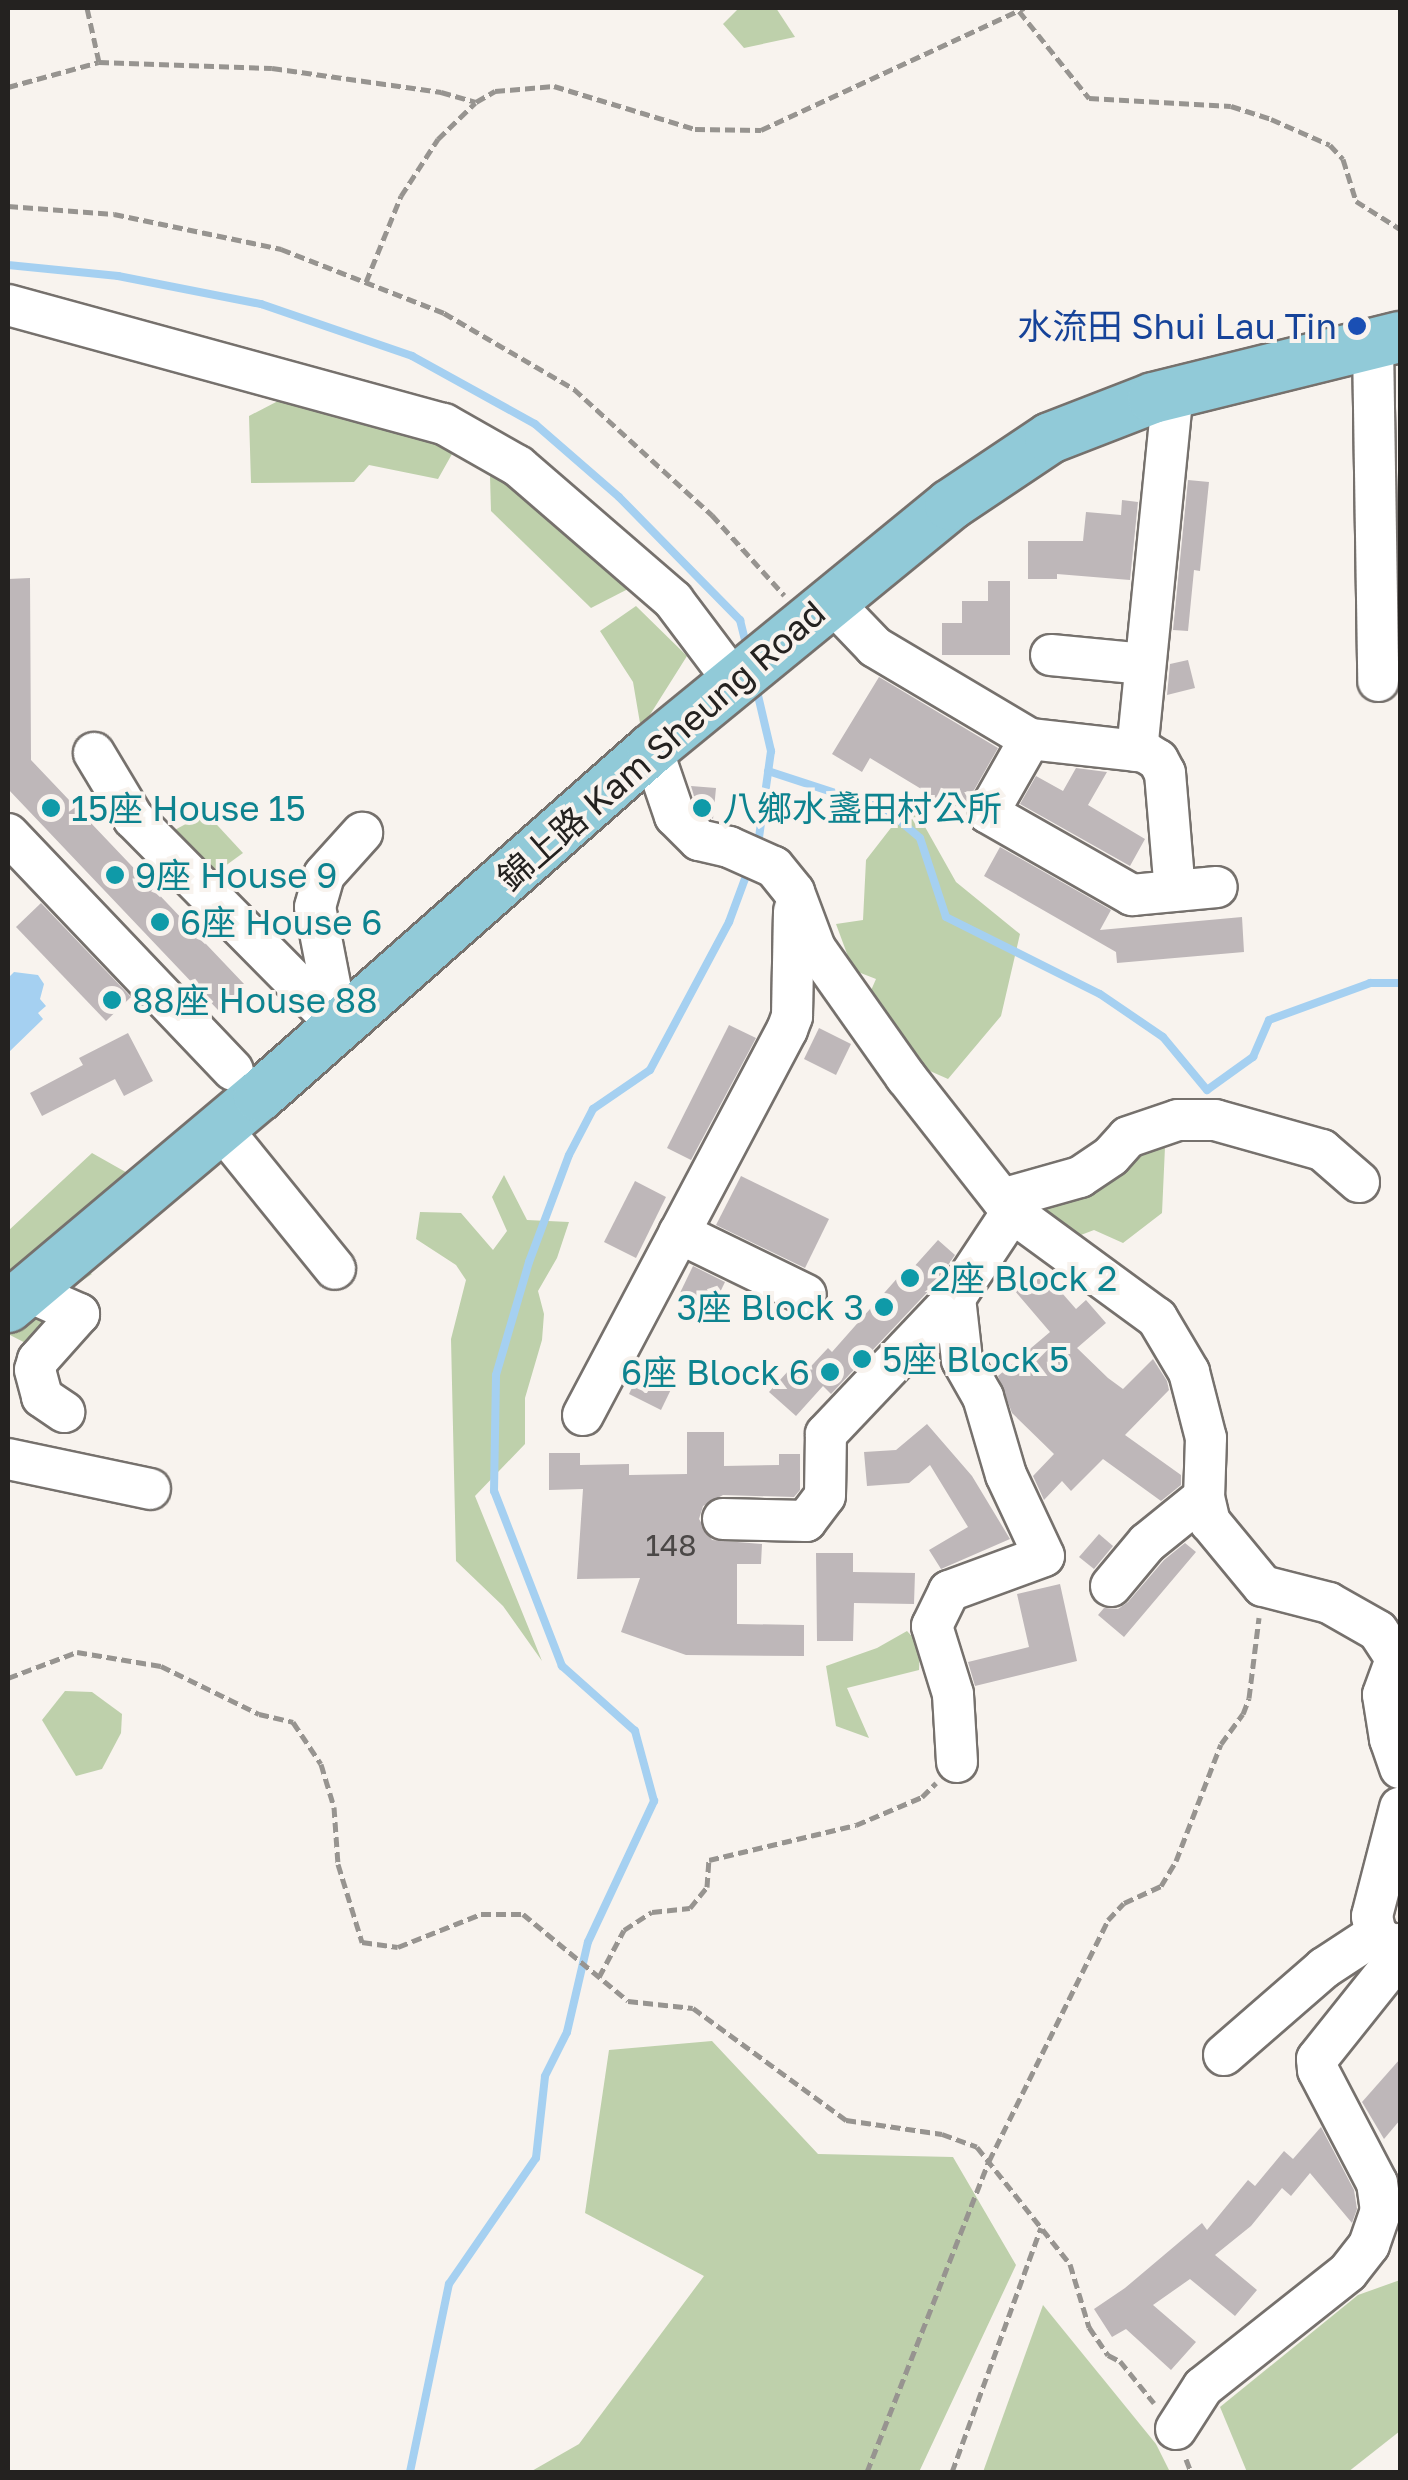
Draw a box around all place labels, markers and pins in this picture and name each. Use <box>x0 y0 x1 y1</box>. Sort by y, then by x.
place label: 水流田 Shui Lau Tin <box>1017 305 1337 347</box>
marker: 水流田 Shui Lau Tin <box>1346 315 1368 337</box>
place label: 15座 House 15 <box>71 787 306 829</box>
place label: 八鄉水盞田村公所 <box>722 787 1002 829</box>
marker: 15座 House 15 <box>40 797 62 819</box>
marker: 八鄉水盞田村公所 <box>691 797 713 819</box>
place label: 9座 House 9 <box>135 854 337 896</box>
marker: 9座 House 9 <box>104 864 126 886</box>
place label: 6座 House 6 <box>180 901 382 943</box>
marker: 6座 House 6 <box>149 911 171 933</box>
place label: 88座 House 88 <box>132 979 378 1021</box>
marker: 88座 House 88 <box>101 989 123 1011</box>
place label: 2座 Block 2 <box>930 1257 1117 1299</box>
marker: 2座 Block 2 <box>899 1267 921 1289</box>
place label: 3座 Block 3 <box>676 1286 864 1328</box>
marker: 3座 Block 3 <box>873 1296 895 1318</box>
place label: 5座 Block 5 <box>882 1338 1069 1380</box>
marker: 5座 Block 5 <box>851 1348 873 1370</box>
place label: 6座 Block 6 <box>621 1351 810 1393</box>
marker: 6座 Block 6 <box>819 1361 841 1383</box>

